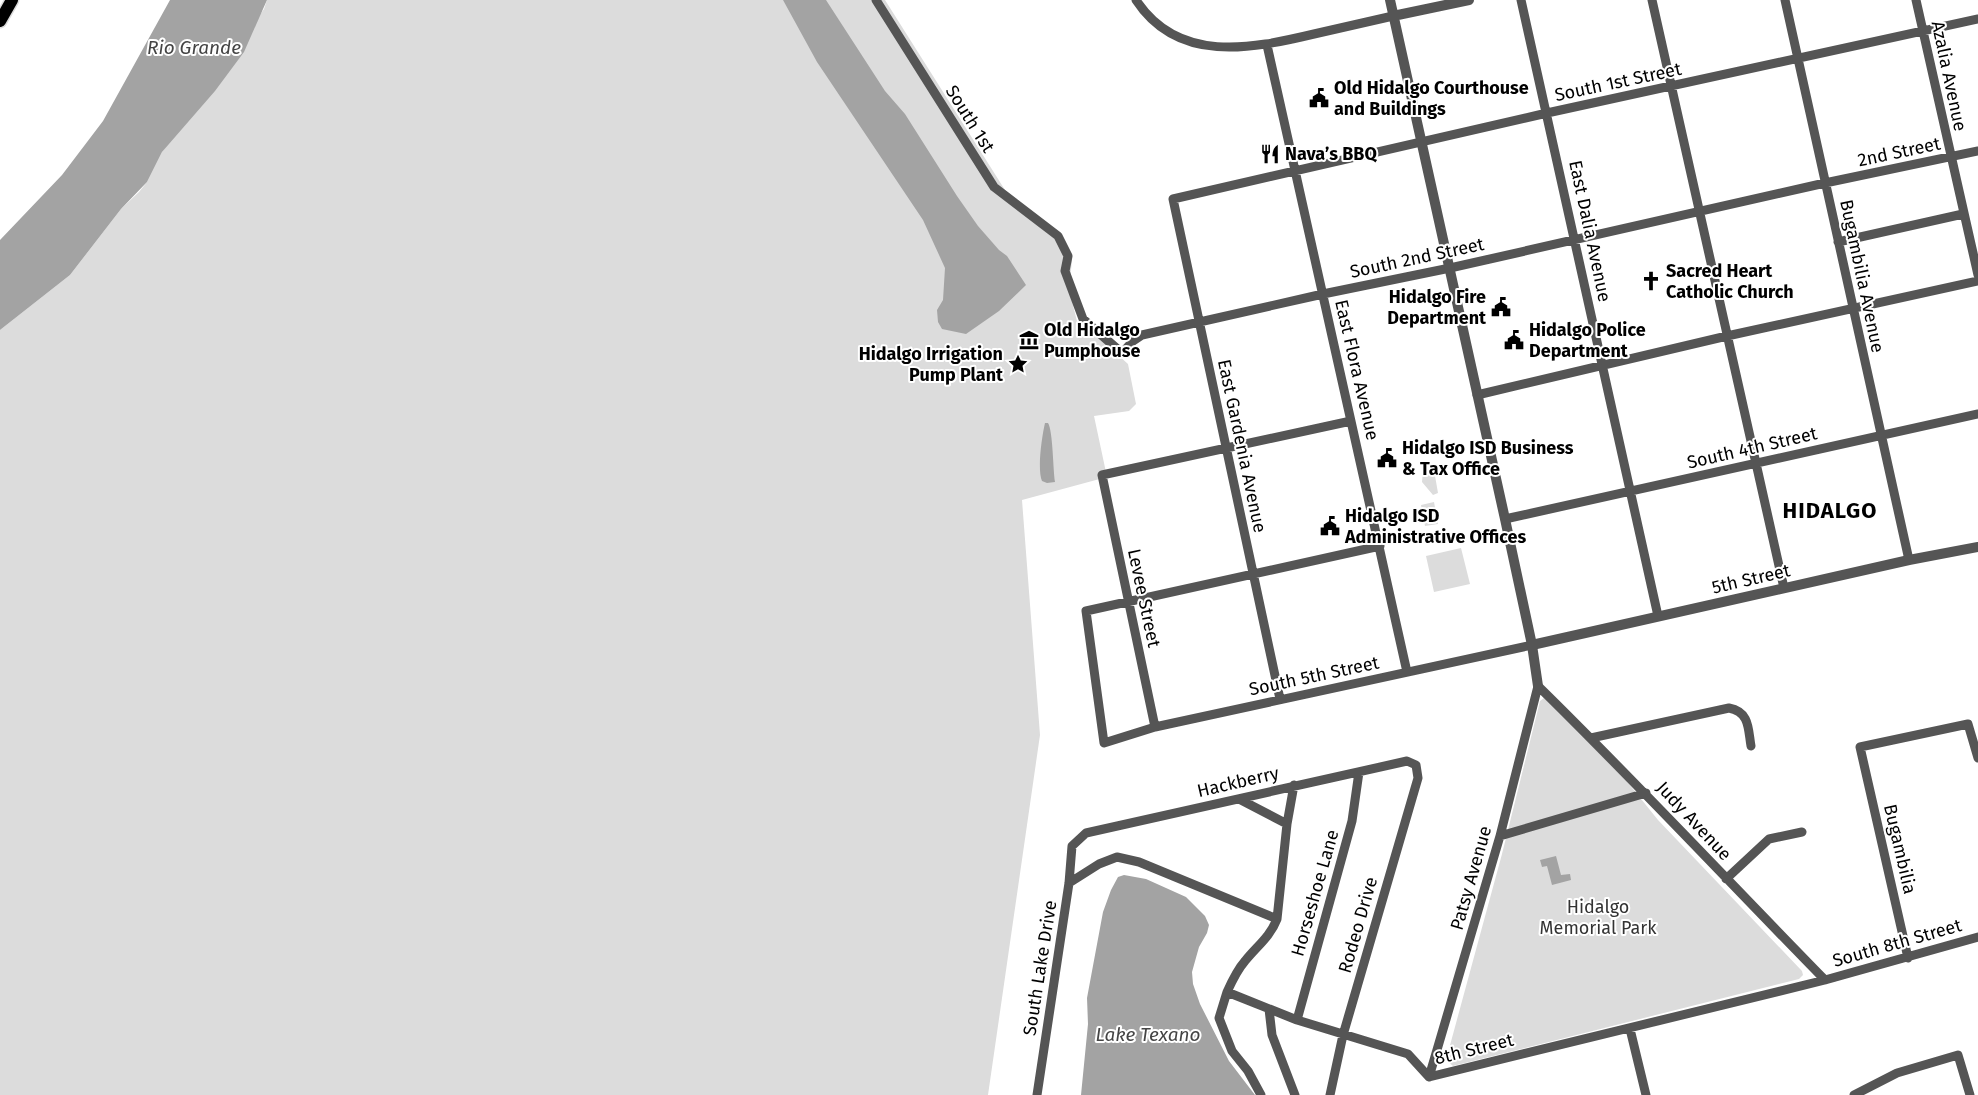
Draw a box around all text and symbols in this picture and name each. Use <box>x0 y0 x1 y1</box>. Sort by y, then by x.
street label: Azalia Avenue <box>1927 19 1971 133</box>
water label: Rio Grande <box>147 36 241 59</box>
street label: South 1st Street <box>1553 58 1684 106</box>
place label: Old Hidalgo Courthouse and Buildings <box>1334 77 1529 120</box>
street label: South 1st <box>941 81 1000 157</box>
public building icon: Old Hidalgo Courthouse and Buildings <box>1308 87 1330 109</box>
street label: 2nd Street <box>1856 132 1943 171</box>
restaurant icon: Nava’s BBQ <box>1259 143 1281 165</box>
place label: Nava’s BBQ <box>1285 143 1377 165</box>
street label: East Dalia Avenue <box>1564 158 1616 304</box>
street label: Bugambilia Avenue <box>1835 197 1889 355</box>
street label: South 2nd Street <box>1348 233 1487 283</box>
place label: Sacred Heart Catholic Church <box>1666 260 1794 303</box>
church icon: Sacred Heart Catholic Church <box>1640 270 1662 292</box>
place label: Hidalgo Fire Department <box>1387 286 1487 329</box>
public building icon: Hidalgo Fire Department <box>1490 296 1512 318</box>
street label: East Flora Avenue <box>1330 298 1384 442</box>
place label: Old Hidalgo Pumphouse <box>1044 319 1140 362</box>
place label: Hidalgo Police Department <box>1529 319 1646 362</box>
museum icon: Old Hidalgo Pumphouse <box>1018 329 1040 351</box>
public building icon: Hidalgo Police Department <box>1503 329 1525 351</box>
place label: Hidalgo Irrigation Pump Plant <box>859 343 1004 386</box>
place icon: Hidalgo Irrigation Pump Plant <box>1007 353 1029 375</box>
street label: East Gardenia Avenue <box>1213 357 1271 535</box>
street label: South 4th Street <box>1685 422 1820 474</box>
place label: Hidalgo ISD Business & Tax Office <box>1402 437 1574 480</box>
public building icon: Hidalgo ISD Business & Tax Office <box>1376 447 1398 469</box>
district label: HIDALGO <box>1783 497 1877 524</box>
place label: Hidalgo ISD Administrative Offices <box>1344 505 1526 548</box>
public building icon: Hidalgo ISD Administrative Offices <box>1319 515 1341 537</box>
street label: Levee Street <box>1123 547 1165 650</box>
street label: 5th Street <box>1710 559 1793 599</box>
street label: South 5th Street <box>1247 651 1381 700</box>
street label: Hackberry <box>1195 762 1281 802</box>
street label: Judy Avenue <box>1652 777 1736 865</box>
street label: Bugambilia <box>1879 802 1921 896</box>
street label: Patsy Avenue <box>1446 823 1496 933</box>
street label: Horseshoe Lane <box>1286 827 1344 959</box>
street label: Rodeo Drive <box>1334 874 1382 976</box>
park label: Hidalgo Memorial Park <box>1540 896 1657 939</box>
street label: South Lake Drive <box>1018 899 1062 1037</box>
street label: South 8th Street <box>1830 914 1965 972</box>
water label: Lake Texano <box>1096 1023 1200 1046</box>
street label: 8th Street <box>1432 1028 1516 1069</box>

